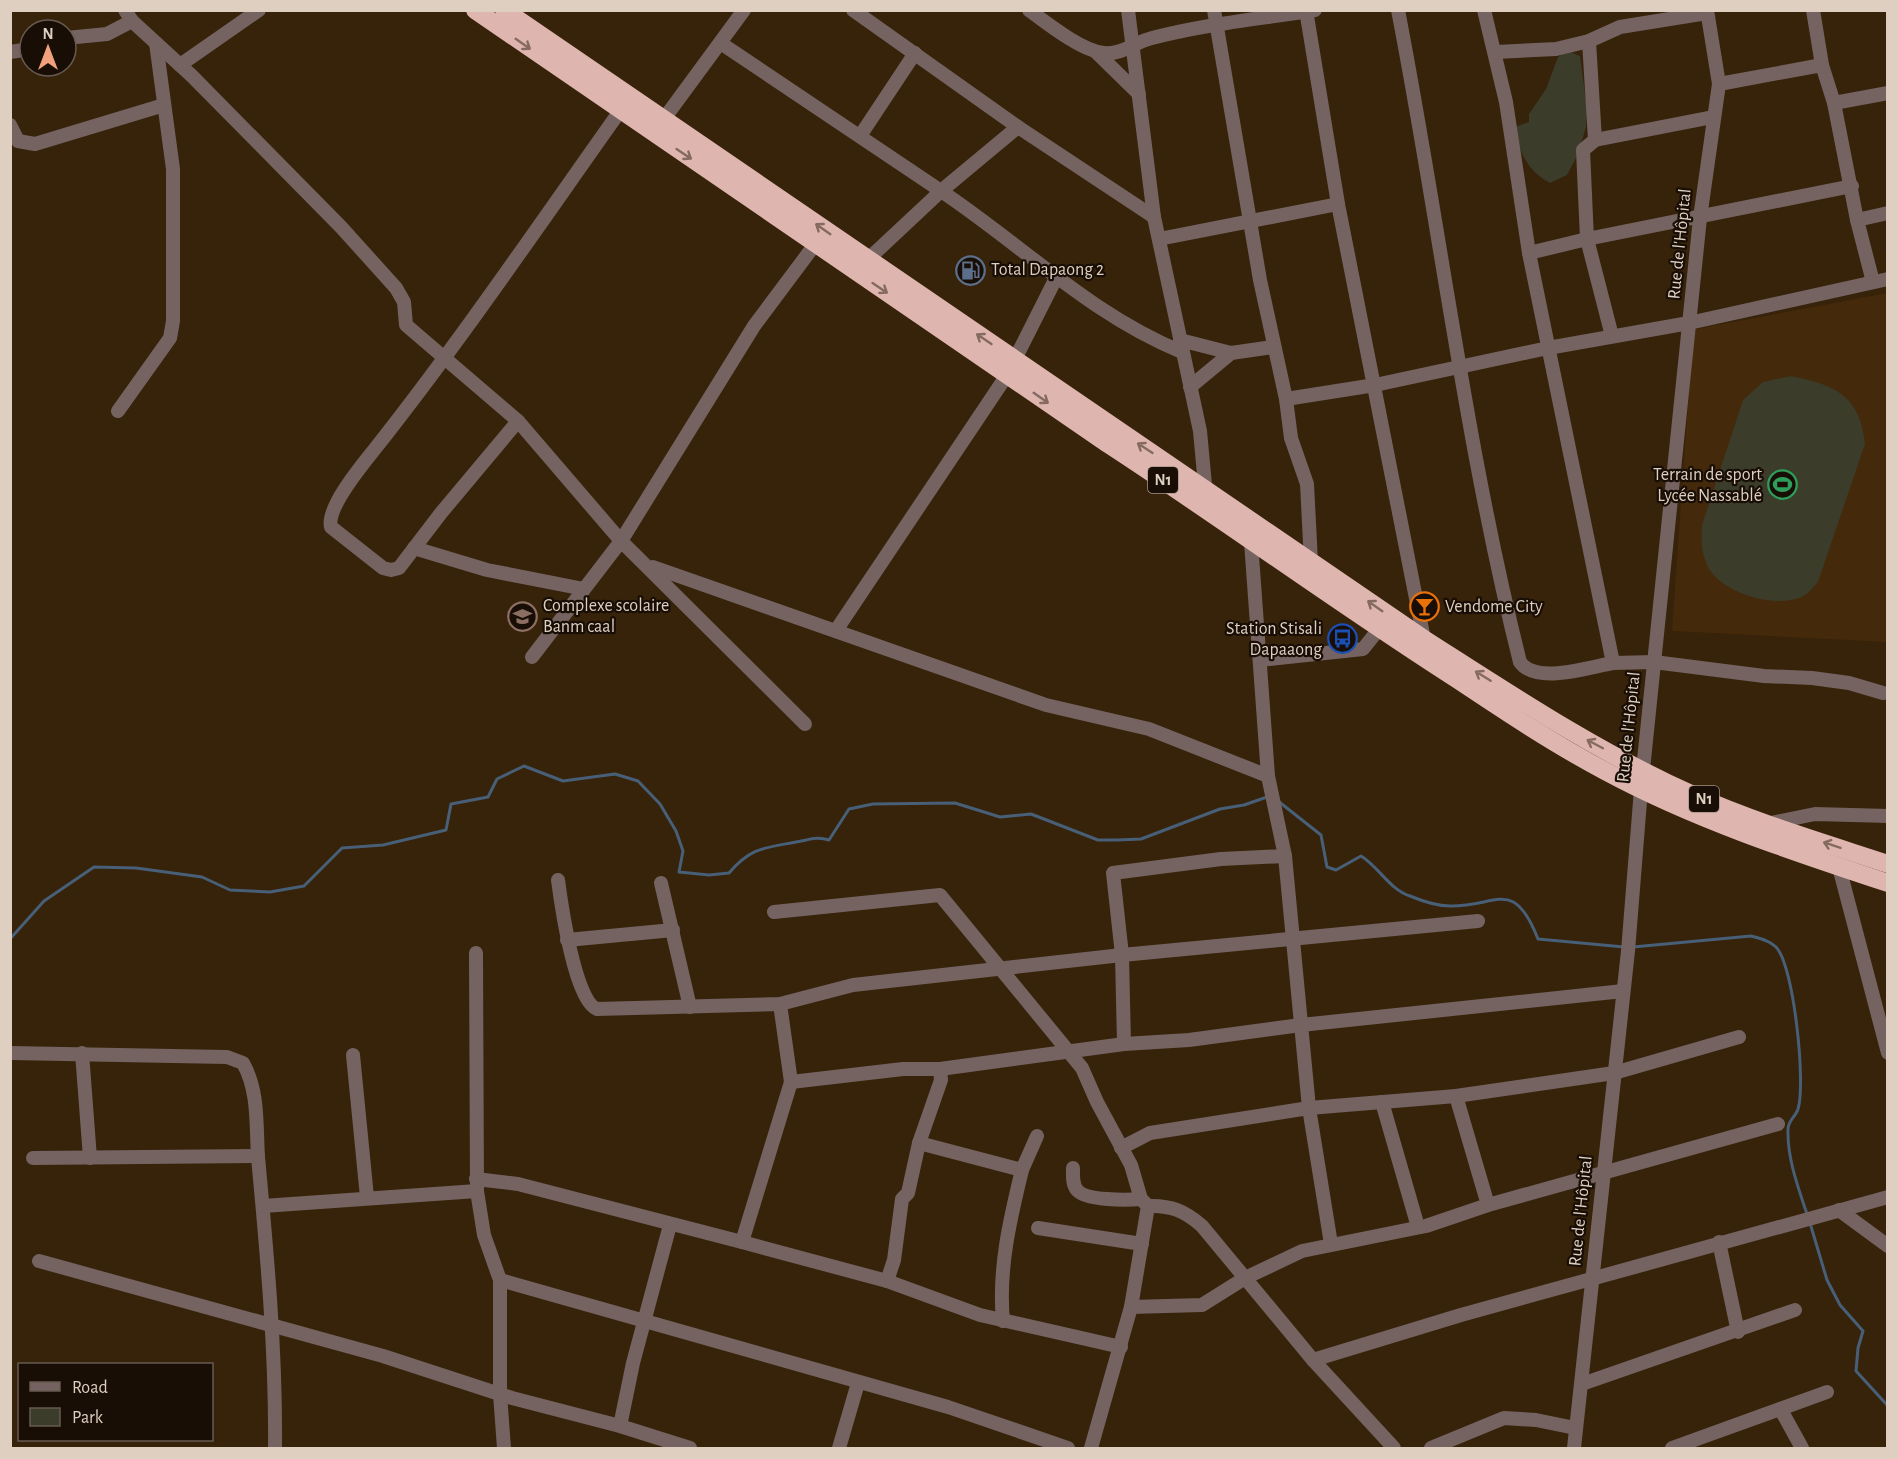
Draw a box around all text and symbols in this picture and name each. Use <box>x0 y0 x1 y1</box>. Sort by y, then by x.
north arrow <box>18 18 78 78</box>
text: N <box>42 26 54 42</box>
one-way arrow <box>515 38 531 50</box>
one-way arrow <box>676 148 692 160</box>
street label: Rue de l'Hôpital <box>1665 188 1695 300</box>
one-way arrow <box>815 223 831 235</box>
fuel station icon: Total Dapaong 2 <box>954 254 986 286</box>
place label: Total Dapaong 2 <box>991 261 1104 279</box>
one-way arrow <box>871 282 887 294</box>
one-way arrow <box>976 333 992 345</box>
one-way arrow <box>1032 392 1048 404</box>
one-way arrow <box>1138 442 1154 454</box>
place label: Terrain de sport Lycée Nassablé <box>1653 466 1762 505</box>
road number: N1 <box>1148 467 1178 493</box>
sports icon: Terrain de sport Lycée Nassablé <box>1767 469 1799 501</box>
bar icon: Vendome City <box>1408 591 1440 623</box>
place label: Complexe scolaire Banm caal <box>543 597 669 636</box>
place label: Vendome City <box>1445 598 1543 616</box>
school or university icon: Complexe scolaire Banm caal <box>506 600 538 632</box>
one-way arrow <box>1368 600 1384 612</box>
place label: Station Stisali Dapaaong <box>1226 620 1322 659</box>
bus stop icon: Station Stisali Dapaaong <box>1327 623 1359 655</box>
one-way arrow <box>1475 670 1492 682</box>
street label: Rue de l'Hôpital <box>1614 671 1644 783</box>
one-way arrow <box>1587 738 1605 749</box>
road number: N1 <box>1689 786 1719 812</box>
one-way arrow <box>1823 839 1842 850</box>
street label: Rue de l'Hôpital <box>1566 1155 1596 1267</box>
legend <box>18 1363 213 1441</box>
text: Road <box>72 1379 108 1397</box>
text: Park <box>72 1409 104 1427</box>

